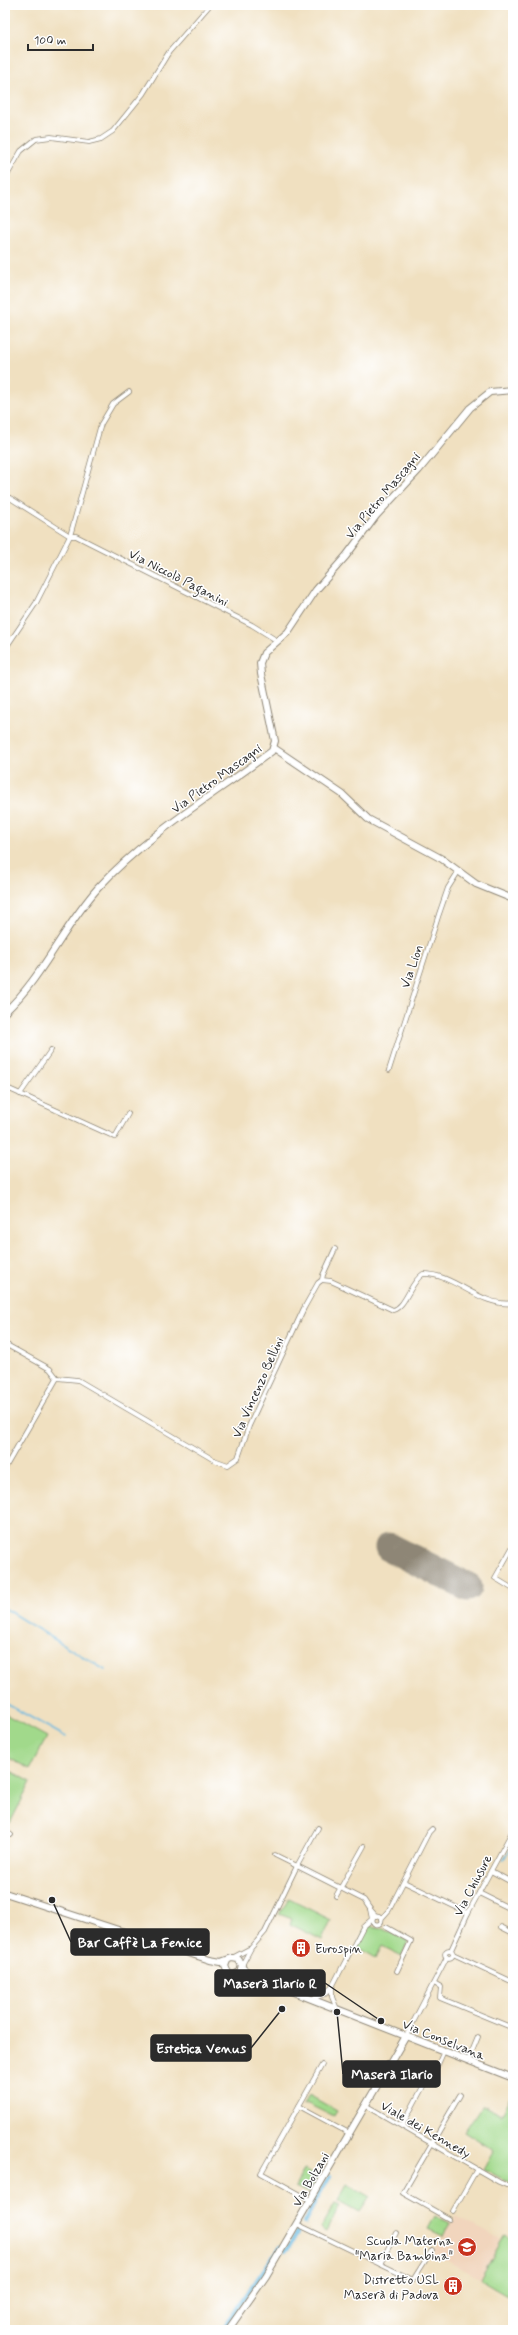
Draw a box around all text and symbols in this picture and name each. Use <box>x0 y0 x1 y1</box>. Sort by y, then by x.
scale bar <box>28 26 93 52</box>
text: 100 m <box>34 33 66 49</box>
street label: Via Pietro Mascagni <box>342 449 424 543</box>
street label: Via Niccolò Paganini <box>125 546 231 613</box>
street label: Via Pietro Mascagni <box>168 741 266 818</box>
street label: Via Lion <box>397 942 428 991</box>
street label: Via Vincenzo Bellini <box>228 1334 288 1441</box>
street label: Via Chiusure <box>450 1852 497 1919</box>
callout: Bar Caffè La Fenice <box>71 1929 209 1955</box>
text: Bar Caffè La Fenice <box>78 1934 202 1952</box>
building icon: Eurospin <box>290 1937 312 1959</box>
place label: Eurospin <box>315 1941 362 1958</box>
callout: Maserà Ilario R <box>215 1970 325 1996</box>
text: Maserà Ilario R <box>223 1975 317 1993</box>
street label: Via Conselvana <box>400 2016 487 2065</box>
callout: Estetica Venus <box>151 2035 251 2061</box>
text: Estetica Venus <box>156 2040 247 2058</box>
callout: Maserà Ilario <box>343 2061 440 2087</box>
text: Maserà Ilario <box>351 2066 433 2084</box>
street label: Viale dei Kennedy <box>377 2098 474 2163</box>
street label: Via Bolzani <box>289 2149 334 2210</box>
place label: Scuola Materna "Maria Bambina" <box>355 2233 453 2265</box>
school or university icon: Scuola Materna "Maria Bambina" <box>456 2236 478 2258</box>
place label: Distretto USL Maserà di Padova <box>344 2272 439 2304</box>
building icon: Distretto USL Maserà di Padova <box>442 2275 464 2297</box>

